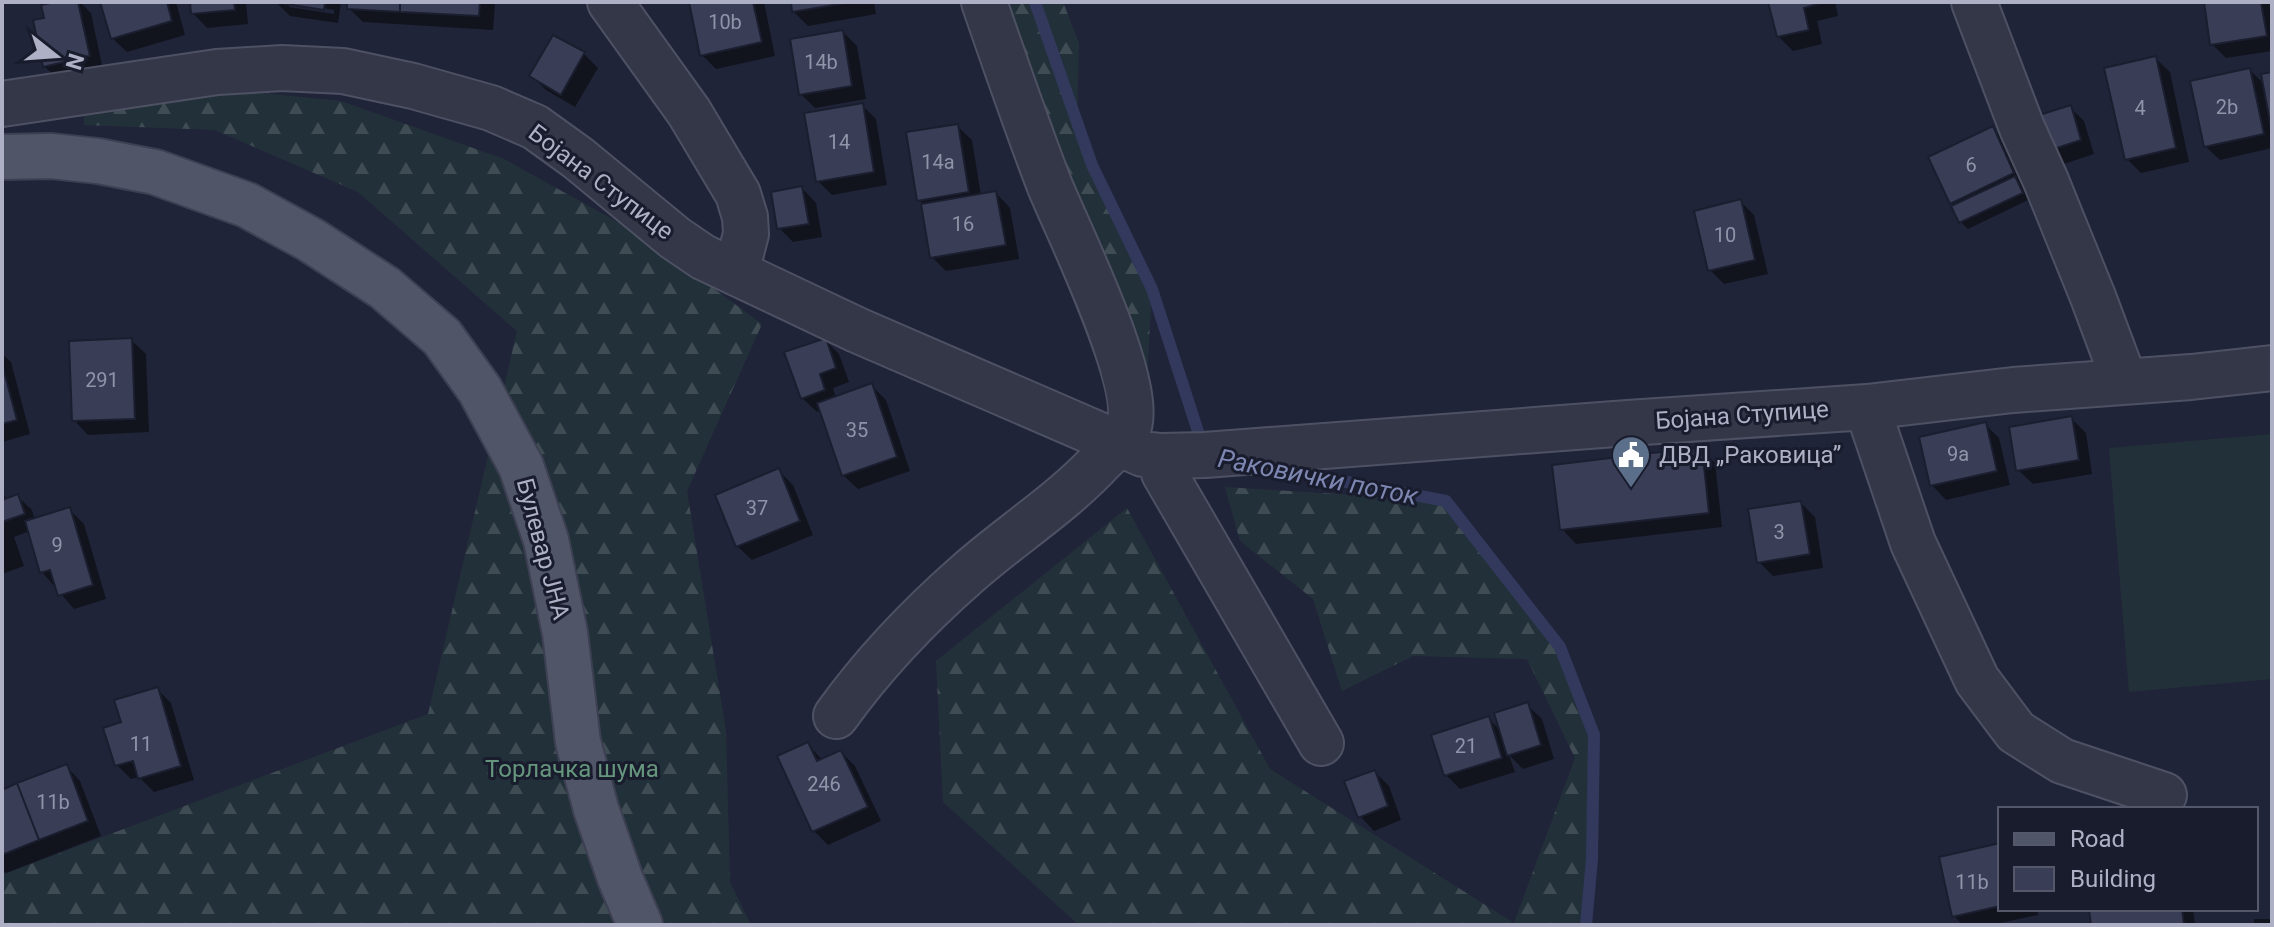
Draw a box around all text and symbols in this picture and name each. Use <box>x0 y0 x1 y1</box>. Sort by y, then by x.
house number: 10b <box>708 10 742 34</box>
north arrow <box>16 16 96 96</box>
house number: 14b <box>804 50 838 74</box>
text: N <box>60 51 89 73</box>
house number: 2b <box>2216 95 2238 119</box>
house number: 4 <box>2134 96 2146 120</box>
street label: Бојана Ступице <box>523 119 679 245</box>
house number: 14 <box>828 130 850 154</box>
house number: 14a <box>921 150 955 174</box>
house number: 6 <box>1965 153 1977 177</box>
house number: 16 <box>952 212 974 236</box>
house number: 10 <box>1714 223 1736 247</box>
house number: 291 <box>85 368 119 392</box>
street label: Бојана Ступице <box>1654 395 1830 435</box>
house number: 35 <box>846 418 868 442</box>
public building icon: ДВД „Раковица” <box>1610 434 1652 489</box>
place label: ДВД „Раковица” <box>1659 441 1841 469</box>
house number: 9a <box>1947 442 1969 466</box>
water label: Раковички поток <box>1216 443 1422 511</box>
street label: Булевар ЈНА <box>511 475 575 623</box>
house number: 37 <box>746 496 768 520</box>
house number: 3 <box>1773 520 1785 544</box>
house number: 9 <box>51 533 63 557</box>
house number: 11 <box>130 732 152 756</box>
house number: 21 <box>1455 734 1477 758</box>
park label: Торлачка шума <box>485 755 659 783</box>
house number: 246 <box>807 772 841 796</box>
house number: 11b <box>36 790 70 814</box>
legend <box>1998 807 2258 911</box>
text: Road <box>2070 825 2125 853</box>
text: Building <box>2070 865 2156 893</box>
house number: 11b <box>1955 870 1989 894</box>

